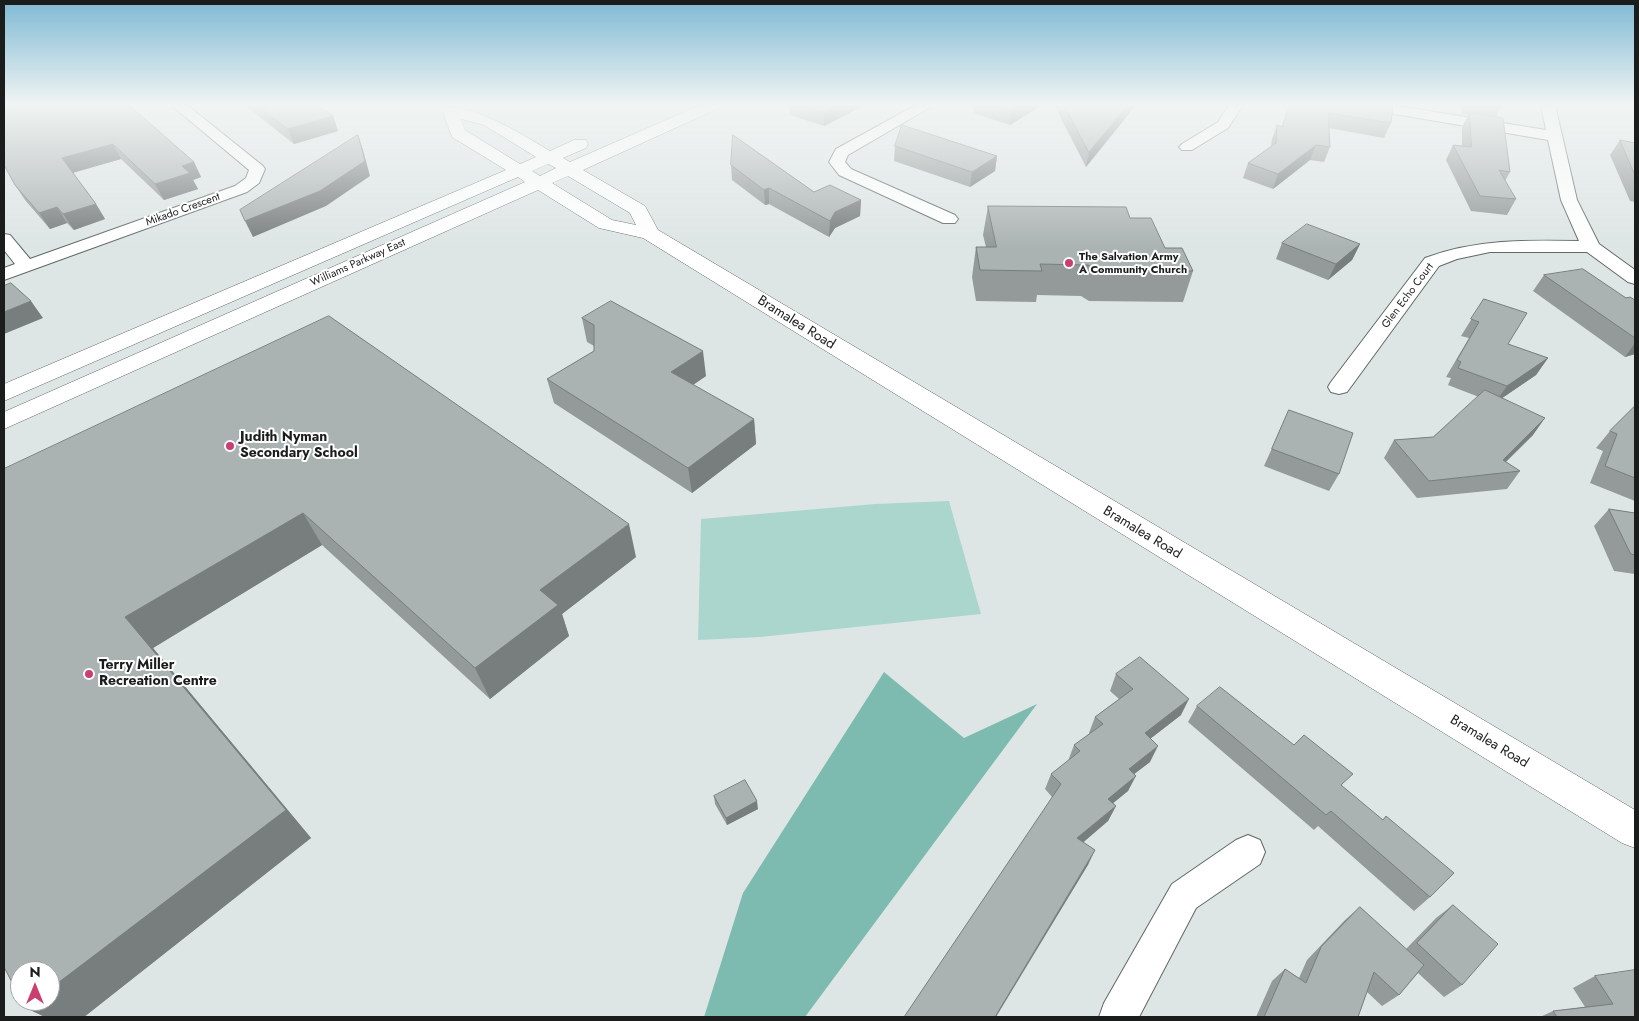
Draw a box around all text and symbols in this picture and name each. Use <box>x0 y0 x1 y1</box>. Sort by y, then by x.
street label: Mikado Crescent <box>144 190 222 230</box>
street label: Williams Parkway East <box>309 236 407 290</box>
place label: The Salvation Army A Community Church <box>1079 250 1187 276</box>
marker: The Salvation Army A Community Church <box>1063 257 1075 269</box>
street label: Glen Echo Court <box>1379 261 1437 331</box>
street label: Bramalea Road <box>754 292 838 354</box>
place label: Judith Nyman Secondary School <box>240 430 358 462</box>
marker: Judith Nyman Secondary School <box>224 440 236 452</box>
street label: Bramalea Road <box>1100 503 1184 563</box>
place label: Terry Miller Recreation Centre <box>99 658 217 690</box>
marker: Terry Miller Recreation Centre <box>83 668 95 680</box>
street label: Bramalea Road <box>1447 712 1531 772</box>
north arrow <box>10 961 60 1011</box>
text: N <box>29 962 41 982</box>

